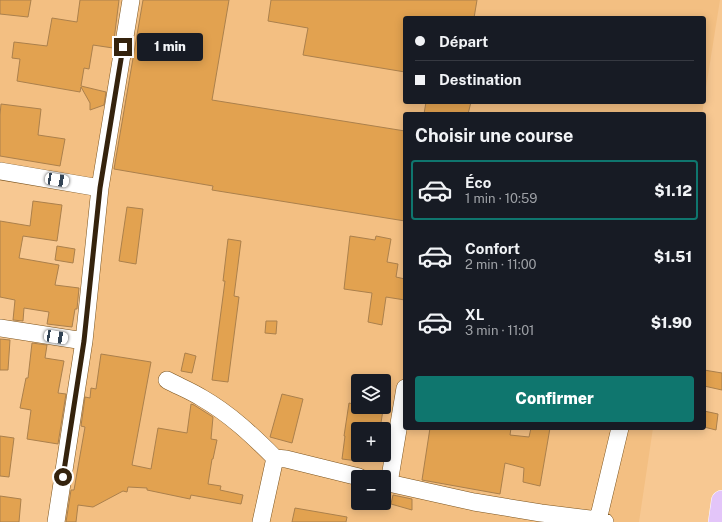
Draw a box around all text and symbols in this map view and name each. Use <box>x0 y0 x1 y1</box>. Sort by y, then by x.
callout: 1 min <box>137 33 203 61</box>
text: Départ <box>439 33 488 50</box>
route end <box>114 38 132 56</box>
text: 1 min <box>154 39 186 54</box>
text: Destination <box>439 71 521 88</box>
text: Choisir une course <box>415 125 573 146</box>
car <box>44 172 70 188</box>
icon: car <box>417 172 453 208</box>
text: Éco <box>465 174 491 191</box>
text: $1.12 <box>654 182 692 199</box>
text: 1 min · 10:59 <box>465 191 537 206</box>
icon: car <box>417 238 453 274</box>
text: Confort <box>465 240 520 257</box>
text: $1.51 <box>654 248 692 265</box>
text: 2 min · 11:00 <box>465 257 537 272</box>
icon: car <box>417 304 453 340</box>
text: XL <box>465 306 484 323</box>
text: $1.90 <box>651 314 692 331</box>
text: 3 min · 11:01 <box>465 323 534 338</box>
car <box>43 329 69 345</box>
map controls <box>351 374 391 510</box>
button: layers <box>351 374 391 414</box>
button: Confirmer <box>415 376 694 422</box>
button: + <box>351 422 391 462</box>
route start <box>54 468 72 486</box>
button: − <box>351 470 391 510</box>

